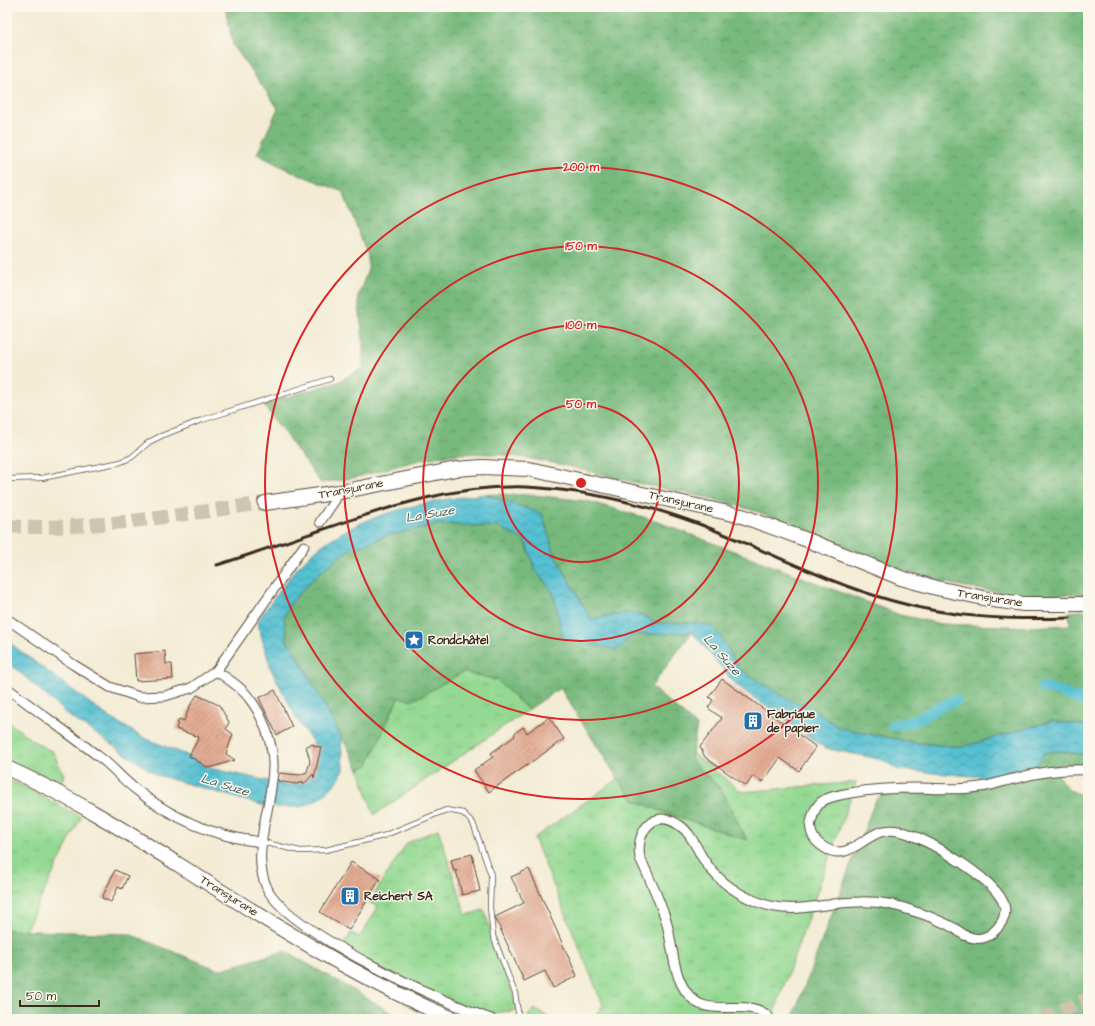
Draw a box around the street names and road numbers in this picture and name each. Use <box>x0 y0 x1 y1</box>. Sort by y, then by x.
street label: Transjurane <box>317 474 385 504</box>
street label: Transjurane <box>647 486 715 518</box>
street label: Transjurane <box>956 584 1024 612</box>
street label: Transjurane <box>197 871 262 921</box>

